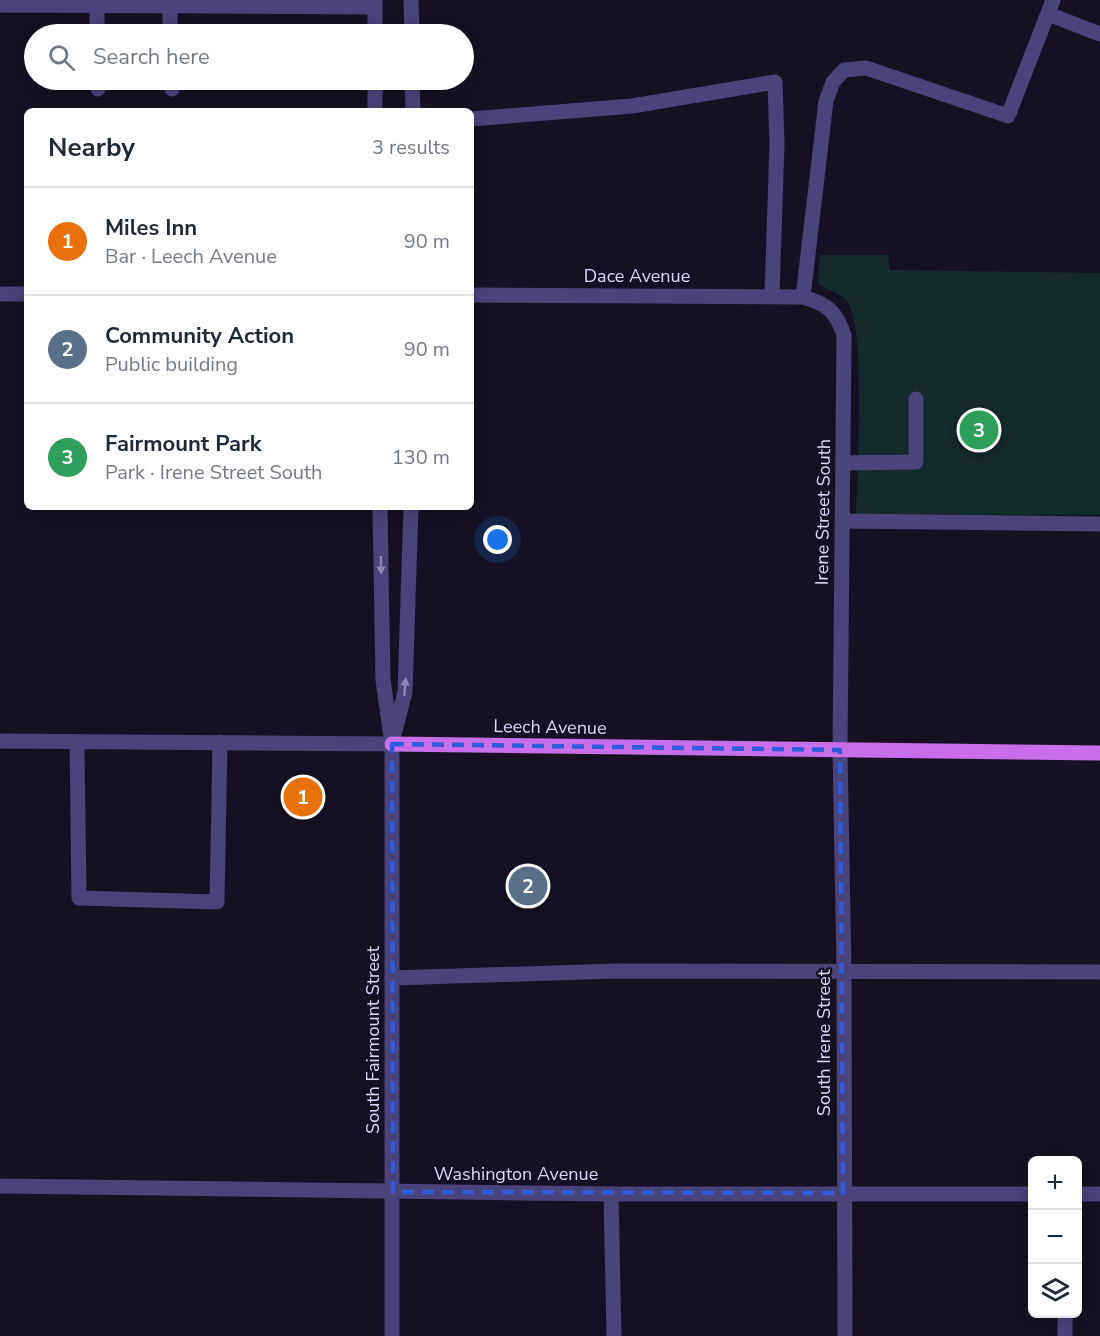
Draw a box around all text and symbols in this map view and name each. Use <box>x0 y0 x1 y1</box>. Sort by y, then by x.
search box <box>24 24 474 90</box>
icon: search <box>45 41 78 74</box>
text: Search here <box>93 42 210 72</box>
text: Nearby <box>48 130 135 165</box>
text: 3 results <box>372 134 450 161</box>
text: Miles Inn <box>105 213 197 243</box>
text: 1 <box>62 228 74 255</box>
text: 90 m <box>404 228 450 255</box>
text: Bar · Leech Avenue <box>105 243 277 270</box>
street label: Dace Avenue <box>584 264 690 288</box>
text: Community Action <box>105 321 294 351</box>
text: 2 <box>62 336 74 363</box>
text: 90 m <box>404 336 450 363</box>
text: Public building <box>105 351 238 378</box>
pin: 3 <box>960 408 998 452</box>
text: Fairmount Park <box>105 429 261 459</box>
street label: Irene Street South <box>810 439 836 585</box>
text: 3 <box>62 444 74 471</box>
text: 130 m <box>392 444 450 471</box>
text: Park · Irene Street South <box>105 459 322 486</box>
your location <box>483 525 512 554</box>
one-way arrow <box>376 556 386 575</box>
one-way arrow <box>400 678 410 697</box>
street label: Leech Avenue <box>493 714 607 740</box>
pin: 1 <box>284 774 322 820</box>
pin: 2 <box>508 864 548 908</box>
street label: South Fairmount Street <box>361 945 385 1134</box>
street label: South Irene Street <box>812 969 836 1116</box>
map controls <box>1028 1156 1082 1318</box>
button: + <box>1028 1156 1082 1210</box>
street label: Washington Avenue <box>434 1162 598 1186</box>
button: − <box>1028 1210 1082 1264</box>
button: layers <box>1028 1264 1082 1318</box>

